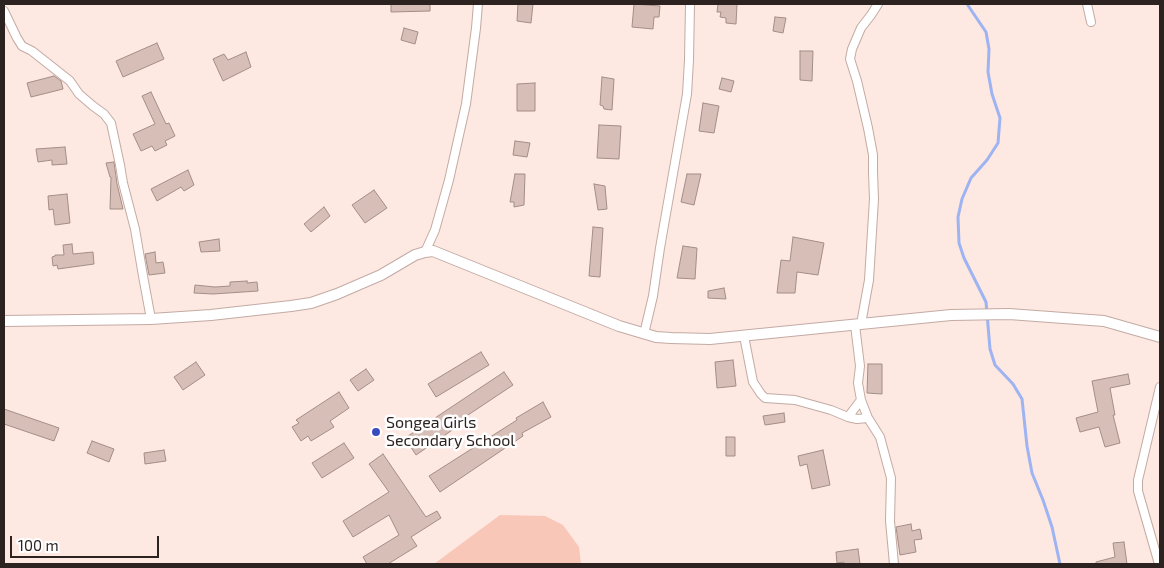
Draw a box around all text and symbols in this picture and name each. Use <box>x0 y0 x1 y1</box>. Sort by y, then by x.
place label: Songea Girls Secondary School <box>386 413 515 451</box>
marker: Songea Girls Secondary School <box>370 426 382 438</box>
scale bar <box>12 526 161 558</box>
text: 100 m <box>18 536 59 554</box>

